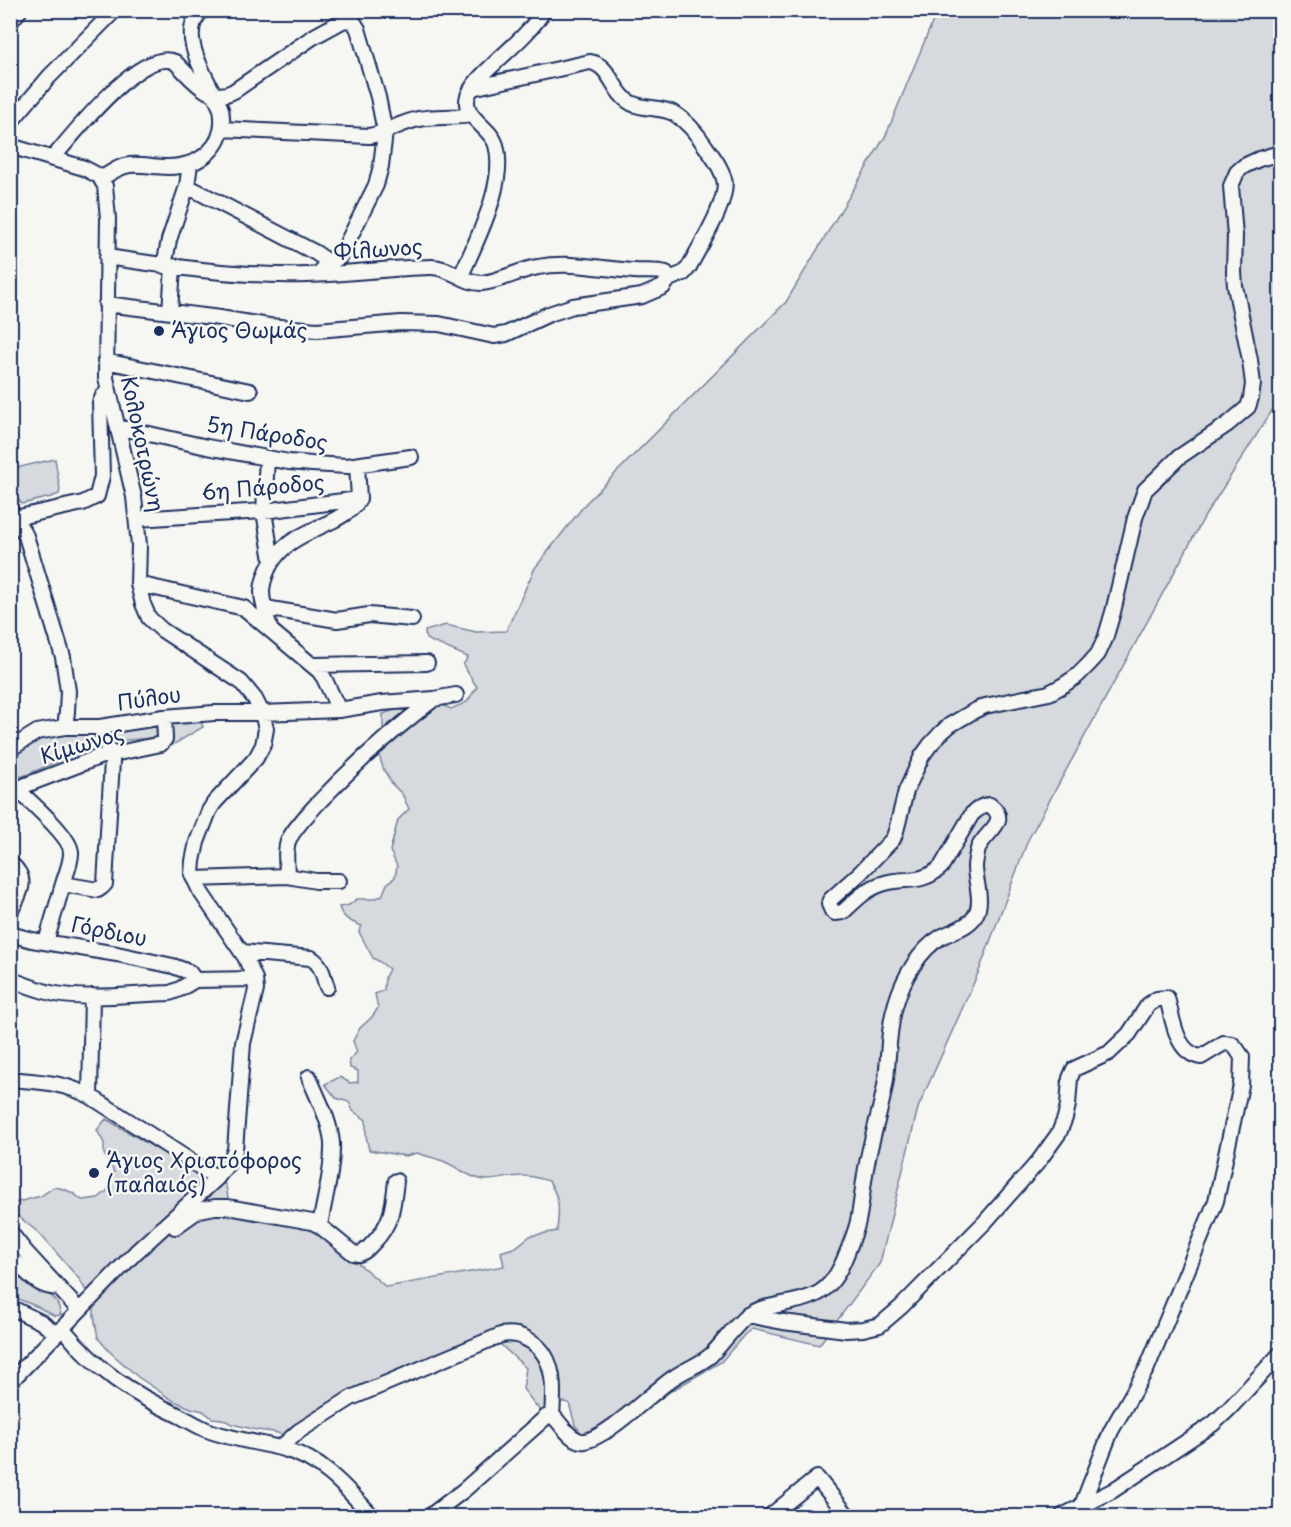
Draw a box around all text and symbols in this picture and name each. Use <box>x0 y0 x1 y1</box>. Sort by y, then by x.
street label: Φίλωνος <box>332 229 423 267</box>
place label: Άγιος Θωμάς <box>171 313 308 345</box>
marker: Άγιος Θωμάς <box>152 324 166 338</box>
street label: Κολοκοτρώνη <box>114 373 174 514</box>
street label: 5η Πάροδος <box>204 407 330 457</box>
street label: 6η Πάροδος <box>200 465 326 507</box>
street label: Πύλου <box>115 677 183 717</box>
street label: Κίμωνος <box>35 715 127 771</box>
street label: Γόρδιου <box>69 907 150 953</box>
place label: Άγιος Χριστόφορος (παλαιός) <box>106 1143 302 1199</box>
marker: Άγιος Χριστόφορος (παλαιός) <box>87 1166 101 1180</box>

